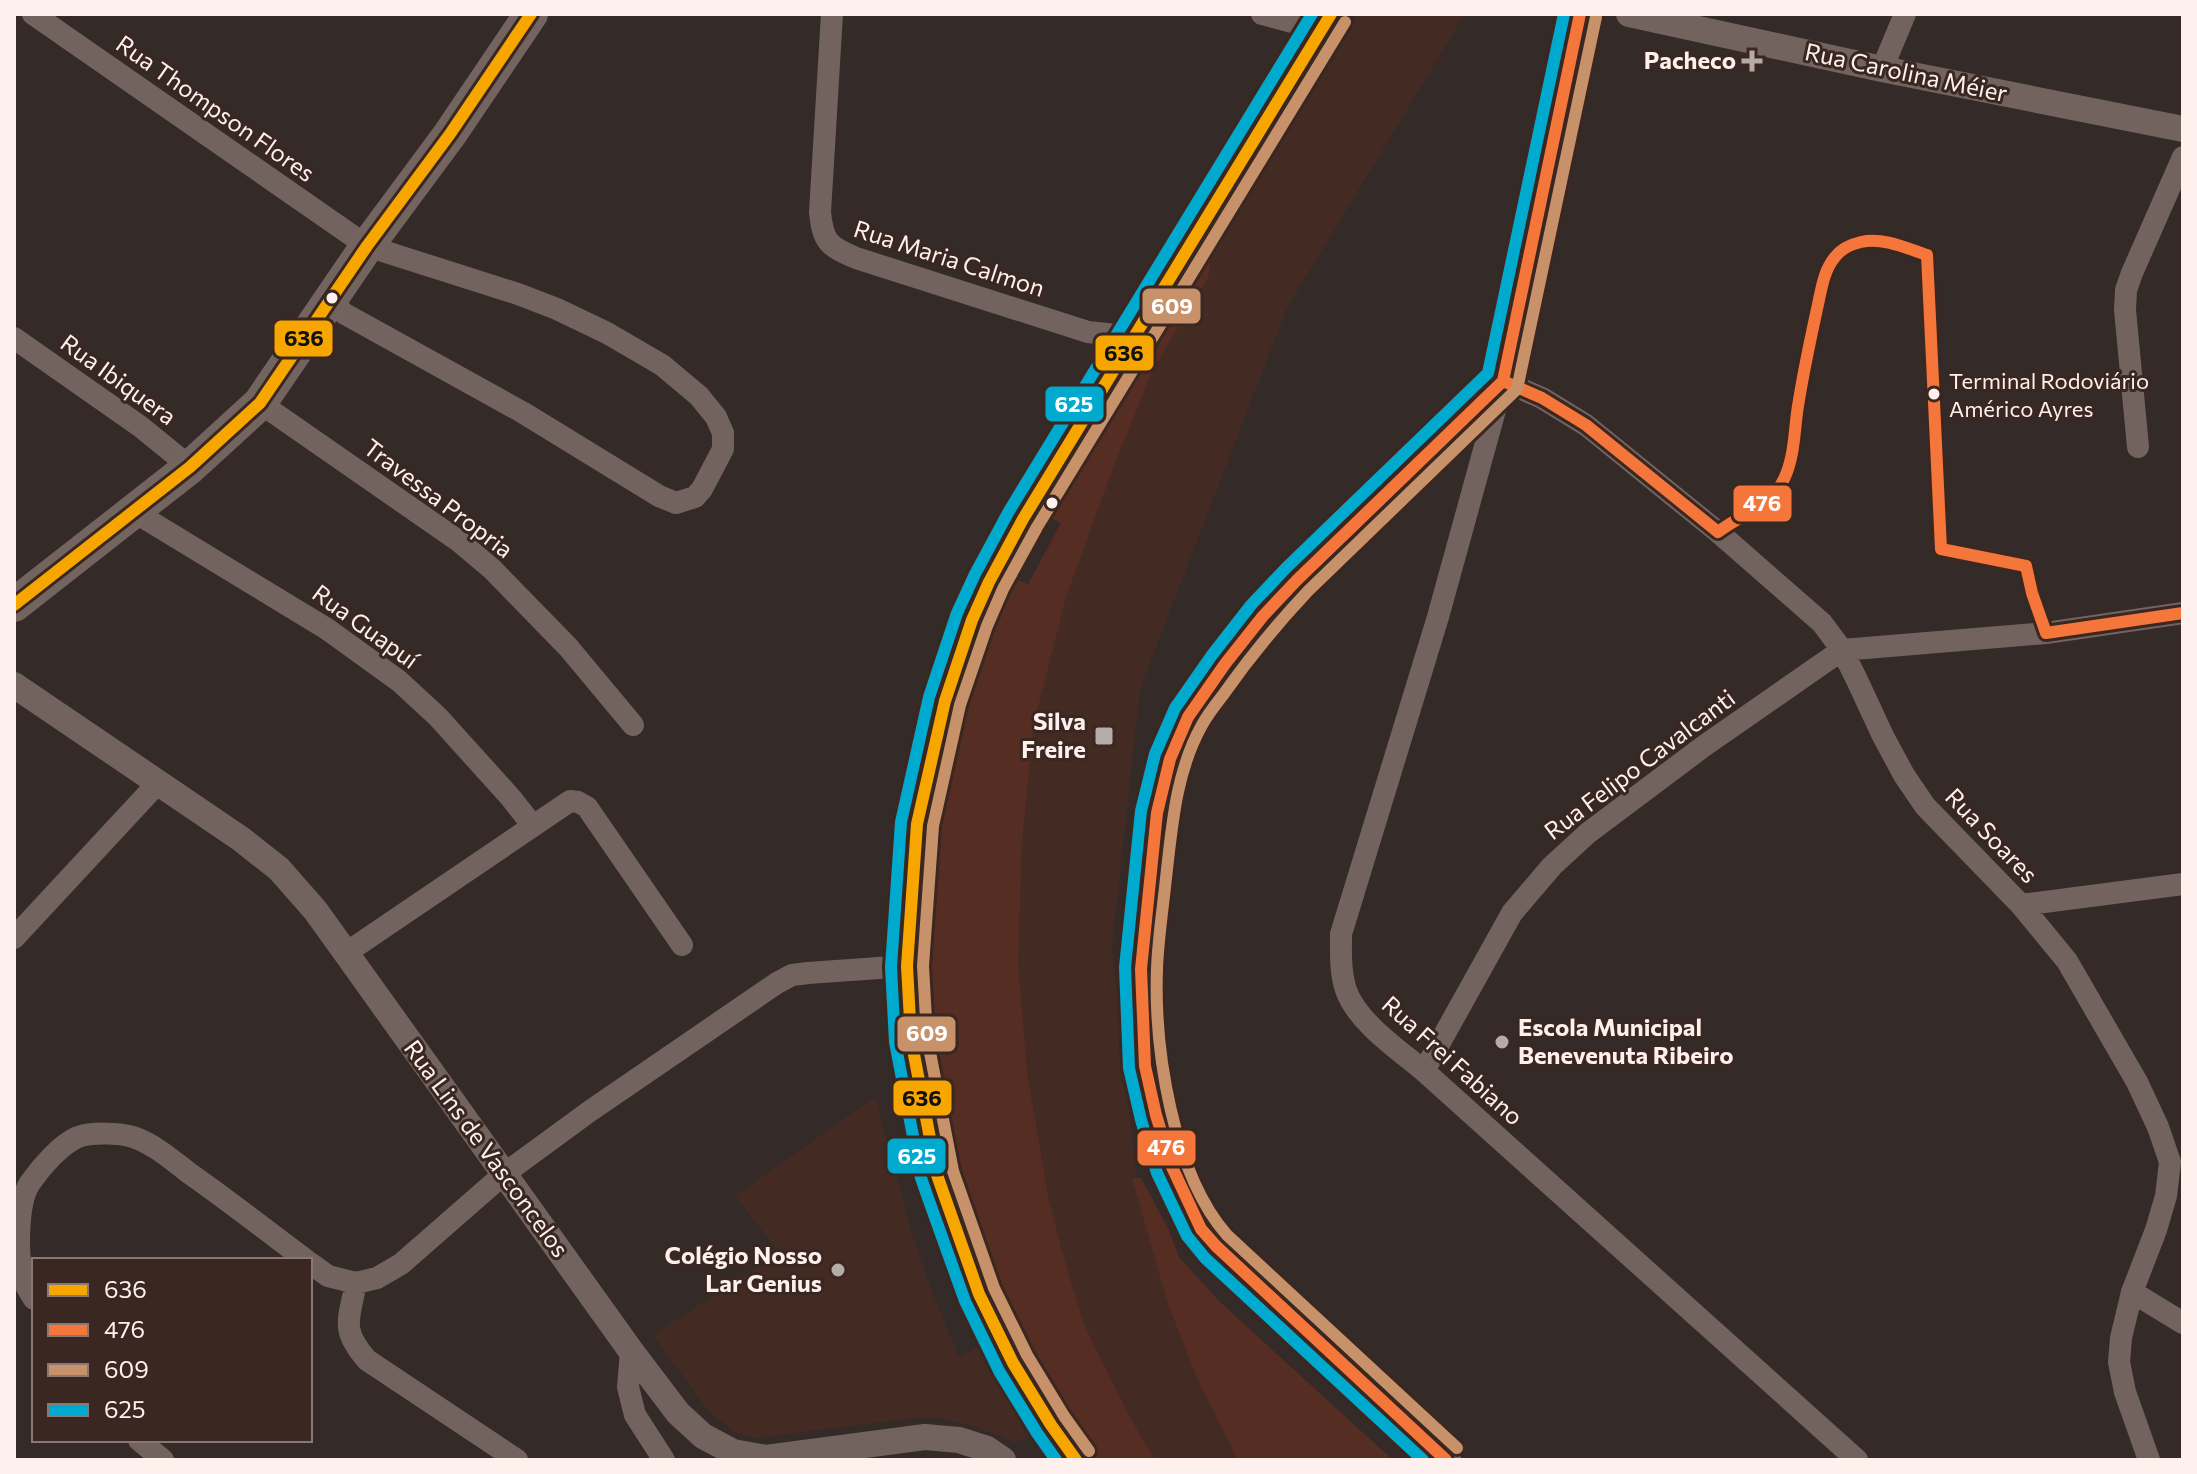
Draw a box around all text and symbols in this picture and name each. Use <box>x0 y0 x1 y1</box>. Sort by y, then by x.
street label: Rua Thompson Flores <box>111 28 321 187</box>
street label: Rua Carolina Méier <box>1802 36 2011 107</box>
place label: Pacheco <box>1644 45 1736 74</box>
marker: Pacheco <box>1743 52 1761 70</box>
street label: Rua Maria Calmon <box>850 213 1048 302</box>
line badge: 609 <box>1141 287 1202 325</box>
unlabelled marker <box>324 290 340 306</box>
text: 609 <box>1151 292 1193 319</box>
line badge: 636 <box>273 319 334 358</box>
text: 636 <box>284 324 324 351</box>
street label: Rua Ibiquera <box>56 327 182 430</box>
line badge: 636 <box>1094 334 1155 372</box>
text: 636 <box>1104 339 1144 366</box>
place label: Terminal Rodoviário Américo Ayres <box>1949 367 2149 422</box>
line badge: 625 <box>1044 385 1105 423</box>
marker: Terminal Rodoviário Américo Ayres <box>1926 386 1942 402</box>
text: 625 <box>1055 390 1093 417</box>
street label: Travessa Propria <box>358 432 519 563</box>
line badge: 476 <box>1732 484 1793 523</box>
text: 476 <box>1743 489 1781 516</box>
unlabelled marker <box>1044 495 1060 511</box>
street label: Rua Guapuí <box>307 578 425 674</box>
street label: Rua Felipo Cavalcanti <box>1538 683 1740 845</box>
place label: Silva Freire <box>1021 706 1086 763</box>
marker: Silva Freire <box>1093 725 1115 747</box>
street label: Rua Soares <box>1940 782 2044 888</box>
street label: Rua Frei Fabiano <box>1377 989 1529 1131</box>
place label: Escola Municipal Benevenuta Ribeiro <box>1518 1012 1733 1069</box>
line badge: 609 <box>896 1015 957 1053</box>
text: 609 <box>906 1019 948 1046</box>
marker: Escola Municipal Benevenuta Ribeiro <box>1493 1033 1511 1051</box>
street label: Rua Lins de Vasconcelos <box>399 1034 576 1262</box>
line badge: 636 <box>892 1079 953 1117</box>
text: 636 <box>902 1084 942 1111</box>
line badge: 476 <box>1136 1129 1197 1167</box>
text: 476 <box>1147 1133 1185 1160</box>
line badge: 625 <box>886 1137 947 1175</box>
text: 625 <box>898 1142 936 1169</box>
place label: Colégio Nosso Lar Genius <box>665 1240 822 1297</box>
legend <box>32 1258 312 1442</box>
marker: Colégio Nosso Lar Genius <box>829 1261 847 1279</box>
text: 636 <box>104 1274 147 1303</box>
text: 476 <box>104 1314 145 1343</box>
text: 609 <box>104 1354 149 1383</box>
text: 625 <box>104 1394 146 1423</box>

